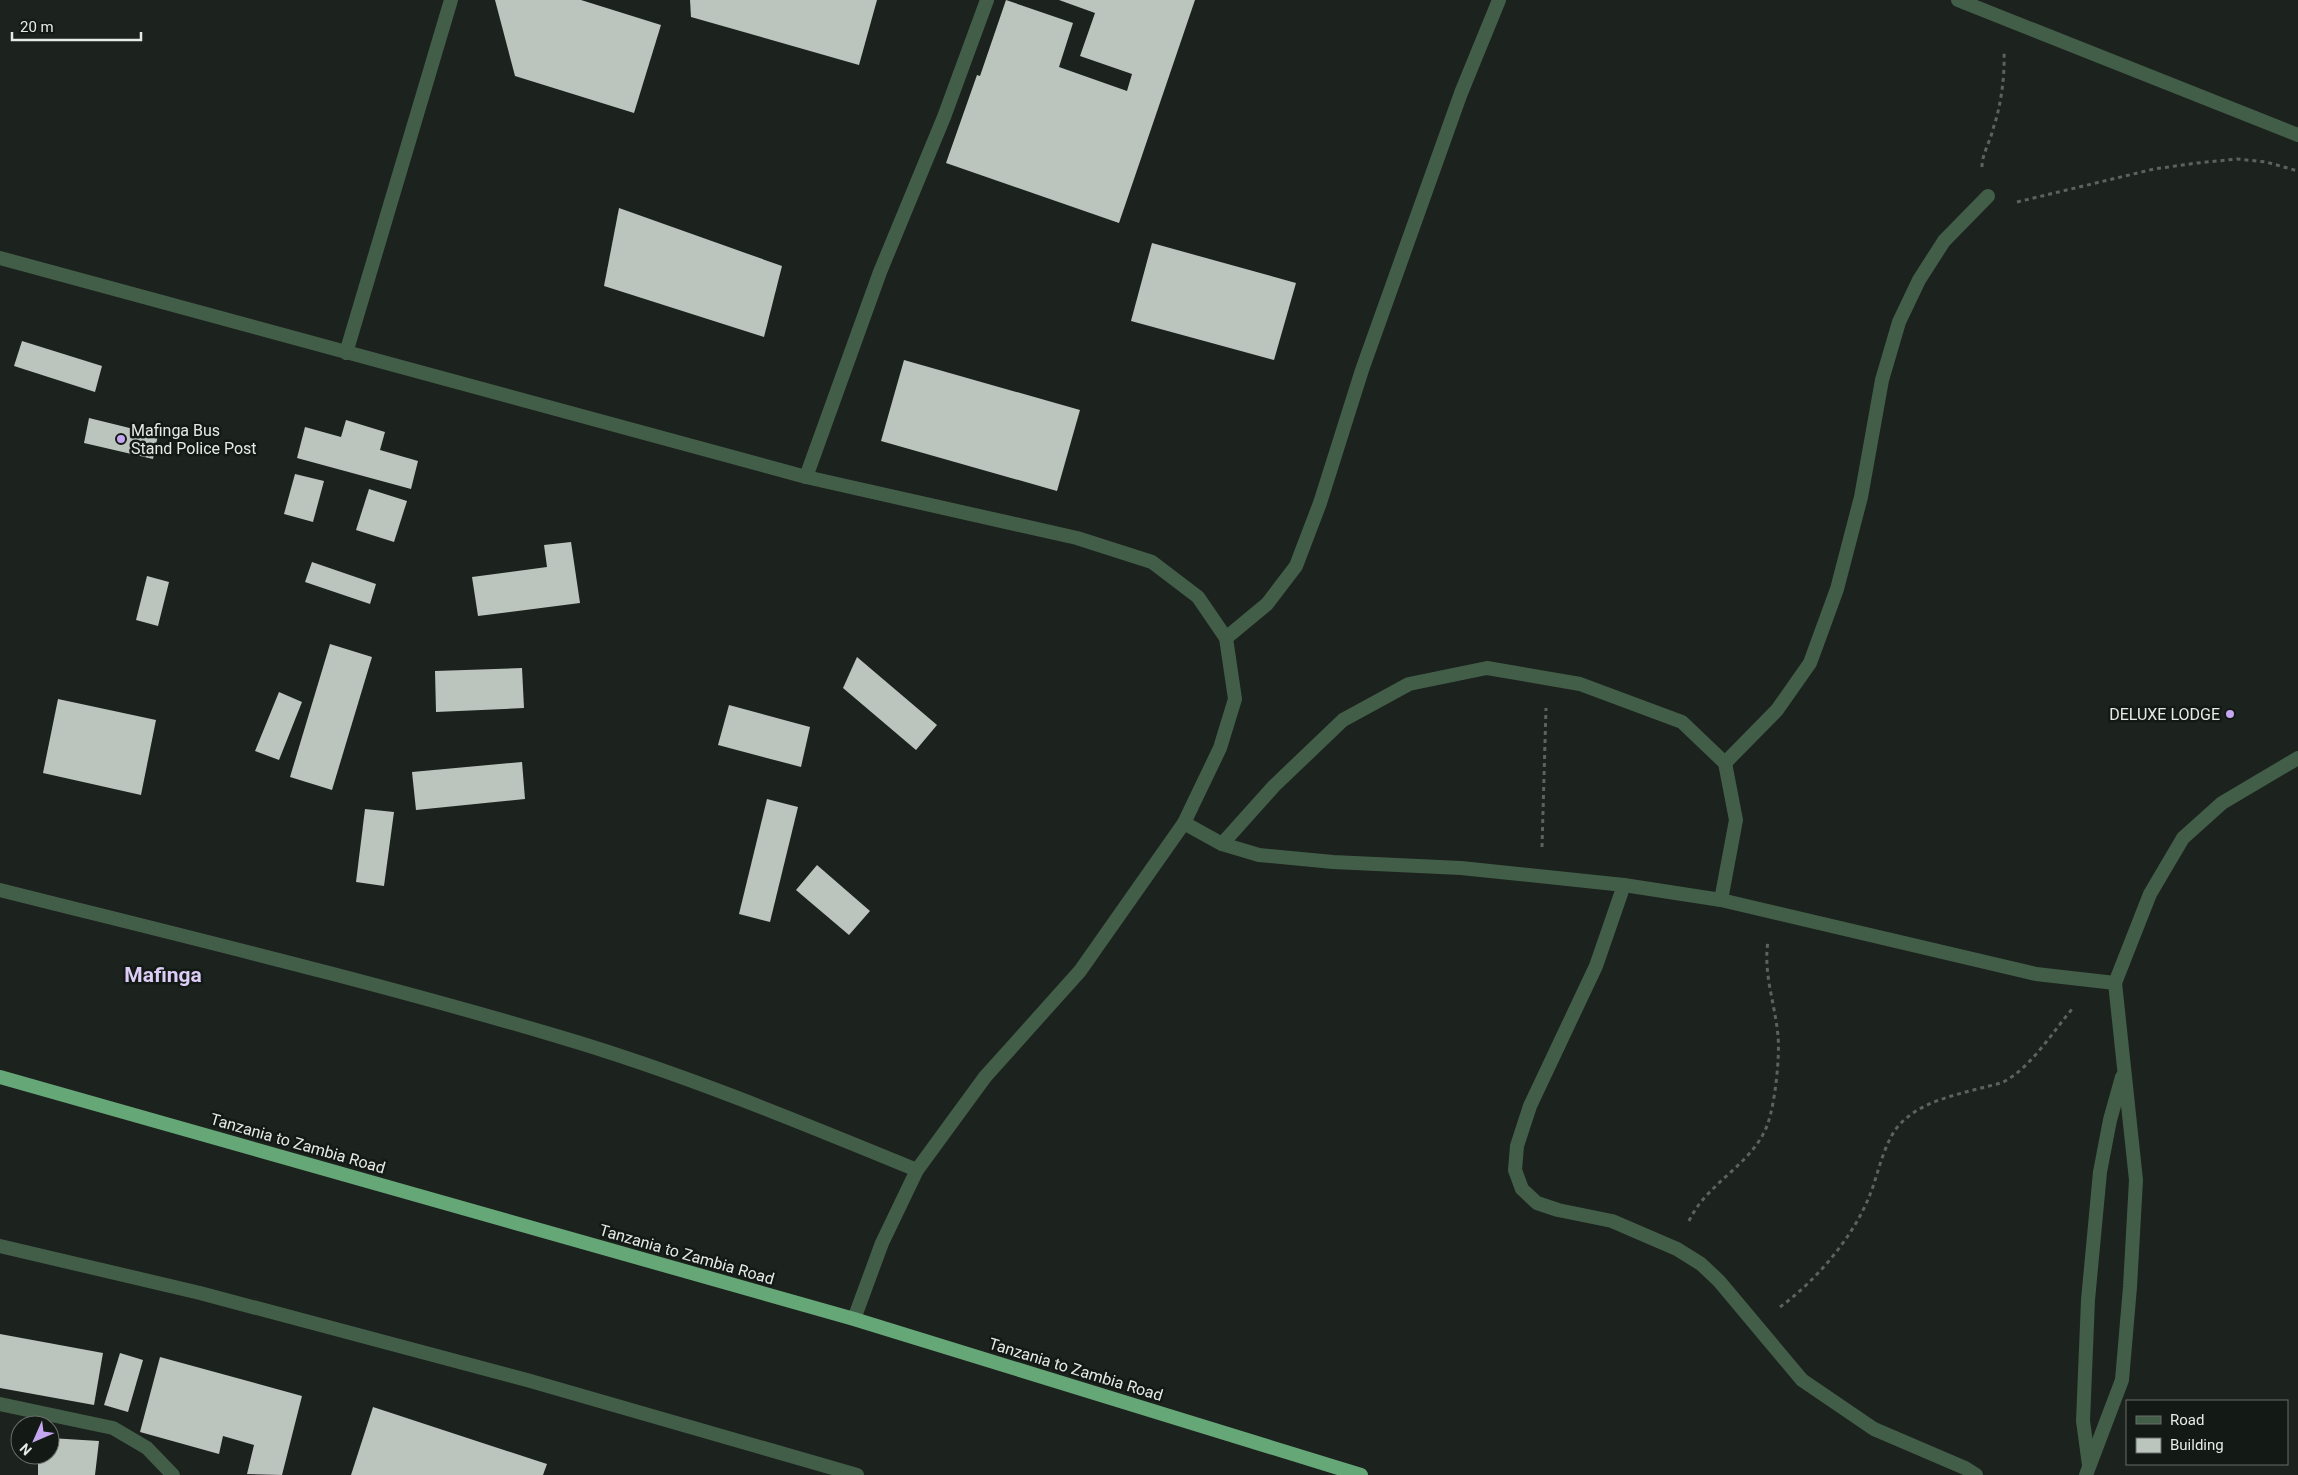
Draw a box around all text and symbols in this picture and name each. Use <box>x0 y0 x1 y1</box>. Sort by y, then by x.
scale bar <box>12 10 141 42</box>
text: 20 m <box>20 18 54 36</box>
place label: Mafinga Bus Stand Police Post <box>131 421 257 458</box>
marker: Mafinga Bus Stand Police Post <box>115 433 127 445</box>
place label: DELUXE LODGE <box>2109 705 2220 724</box>
marker: DELUXE LODGE <box>2224 708 2236 720</box>
district label: Mafinga <box>124 963 202 987</box>
street label: Tanzania to Zambia Road <box>208 1109 387 1178</box>
street label: Tanzania to Zambia Road <box>597 1220 776 1289</box>
street label: Tanzania to Zambia Road <box>987 1334 1165 1405</box>
legend <box>2126 1400 2288 1465</box>
text: Road <box>2170 1411 2204 1429</box>
north arrow <box>10 1415 60 1465</box>
text: Building <box>2170 1436 2224 1454</box>
text: N <box>17 1440 35 1458</box>

